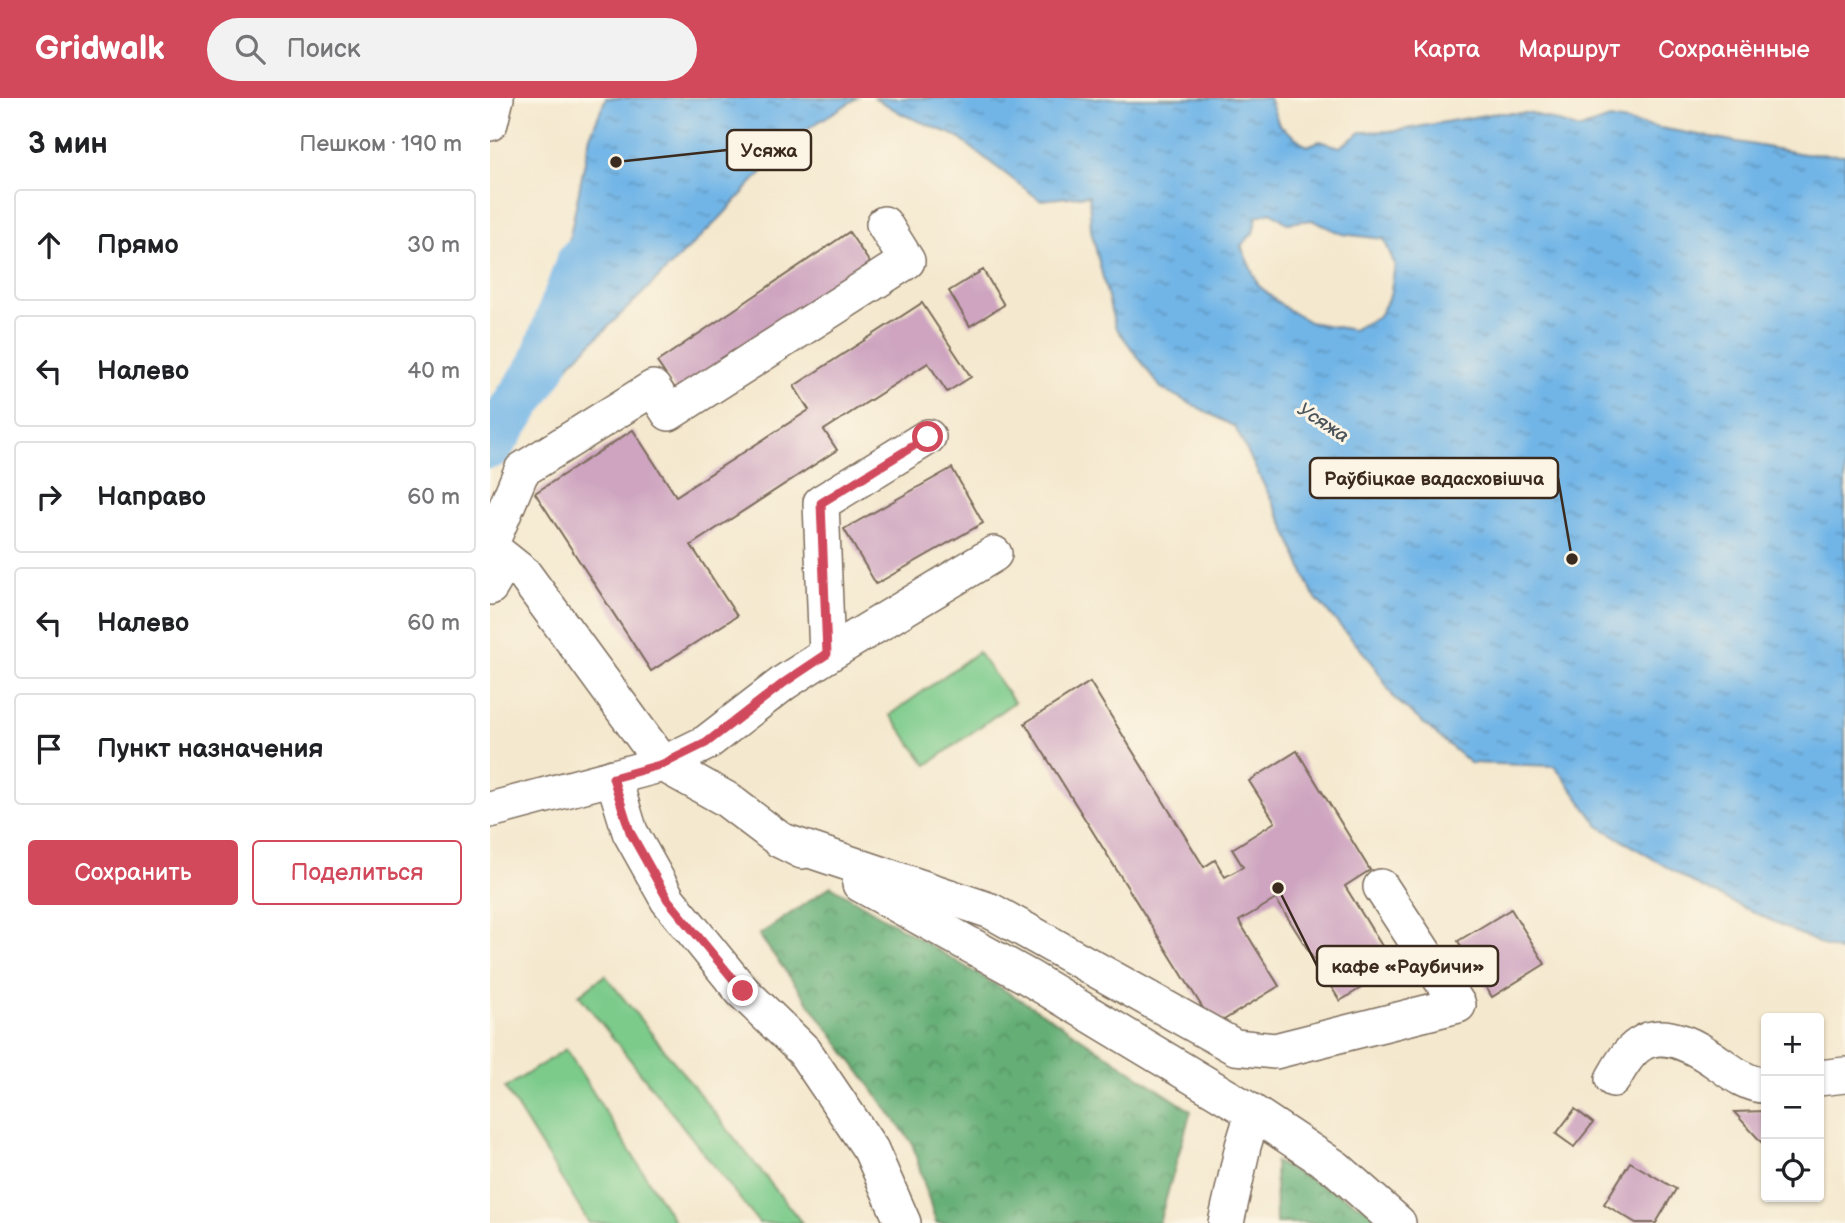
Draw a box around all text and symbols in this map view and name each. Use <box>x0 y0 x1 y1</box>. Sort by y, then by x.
search box <box>207 18 697 81</box>
text: Gridwalk <box>35 29 165 69</box>
icon: search <box>231 30 269 68</box>
text: Поиск <box>287 34 361 65</box>
text: Карта <box>1413 35 1480 64</box>
text: Маршрут <box>1518 35 1620 64</box>
text: Сохранённые <box>1658 35 1810 64</box>
text: 3 мин <box>28 126 108 162</box>
text: Пешком · 190 m <box>299 130 462 158</box>
callout: Усяжа <box>727 130 811 170</box>
text: Усяжа <box>741 140 798 163</box>
icon: ahead <box>30 226 68 264</box>
text: Прямо <box>97 230 179 261</box>
text: 30 m <box>407 231 460 259</box>
icon: left <box>30 352 68 390</box>
text: Налево <box>97 356 189 387</box>
text: 40 m <box>407 357 460 385</box>
water label: Усяжа <box>1293 398 1353 448</box>
route start <box>912 421 943 452</box>
callout: Раўбіцкае вадасховішча <box>1310 458 1558 498</box>
text: Раўбіцкае вадасховішча <box>1324 468 1545 491</box>
icon: right <box>30 478 68 516</box>
text: Направо <box>97 482 206 513</box>
text: 60 m <box>407 483 460 511</box>
icon: left <box>30 604 68 642</box>
text: Налево <box>97 608 189 639</box>
text: 60 m <box>407 609 460 637</box>
icon: arrive <box>30 730 68 768</box>
text: Пункт назначения <box>97 734 323 765</box>
button: Сохранить <box>28 840 238 905</box>
button: Поделиться <box>252 840 462 905</box>
callout: кафе «Раубичи» <box>1317 946 1498 986</box>
text: кафе «Раубичи» <box>1331 956 1485 979</box>
route end <box>727 975 758 1006</box>
map controls <box>1761 1013 1824 1202</box>
button: + <box>1761 1013 1824 1076</box>
button: − <box>1761 1076 1824 1139</box>
button: locate <box>1761 1139 1824 1202</box>

